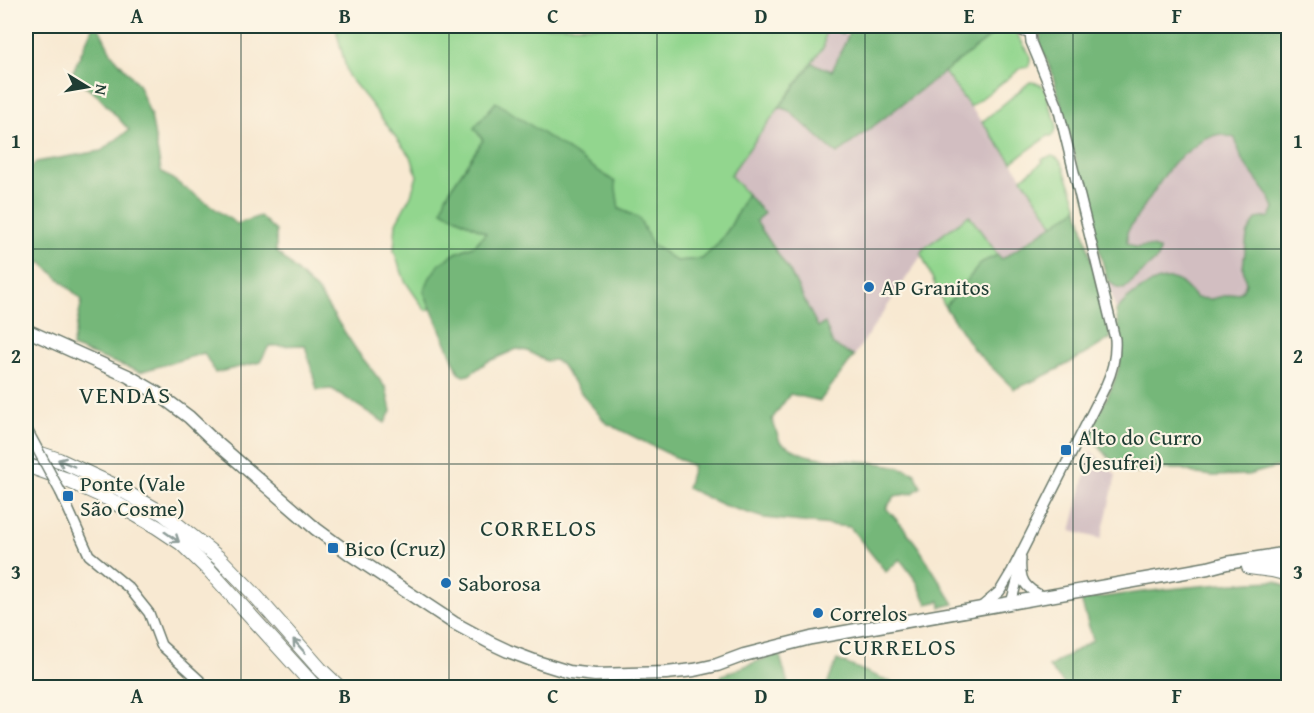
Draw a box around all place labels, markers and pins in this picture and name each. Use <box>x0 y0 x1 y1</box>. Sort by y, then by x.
place label: AP Granitos <box>881 271 990 303</box>
marker: AP Granitos <box>862 280 876 294</box>
place label: Alto do Curro (Jesufrei) <box>1078 421 1202 478</box>
marker: Alto do Curro (Jesufrei) <box>1059 443 1073 457</box>
place label: Ponte (Vale São Cosme) <box>80 467 185 524</box>
marker: Ponte (Vale São Cosme) <box>61 489 75 503</box>
place label: Bico (Cruz) <box>345 532 446 564</box>
marker: Bico (Cruz) <box>326 541 340 555</box>
place label: Saborosa <box>458 567 541 599</box>
marker: Saborosa <box>439 576 453 590</box>
place label: Correlos <box>830 597 907 629</box>
marker: Correlos <box>811 606 825 620</box>

